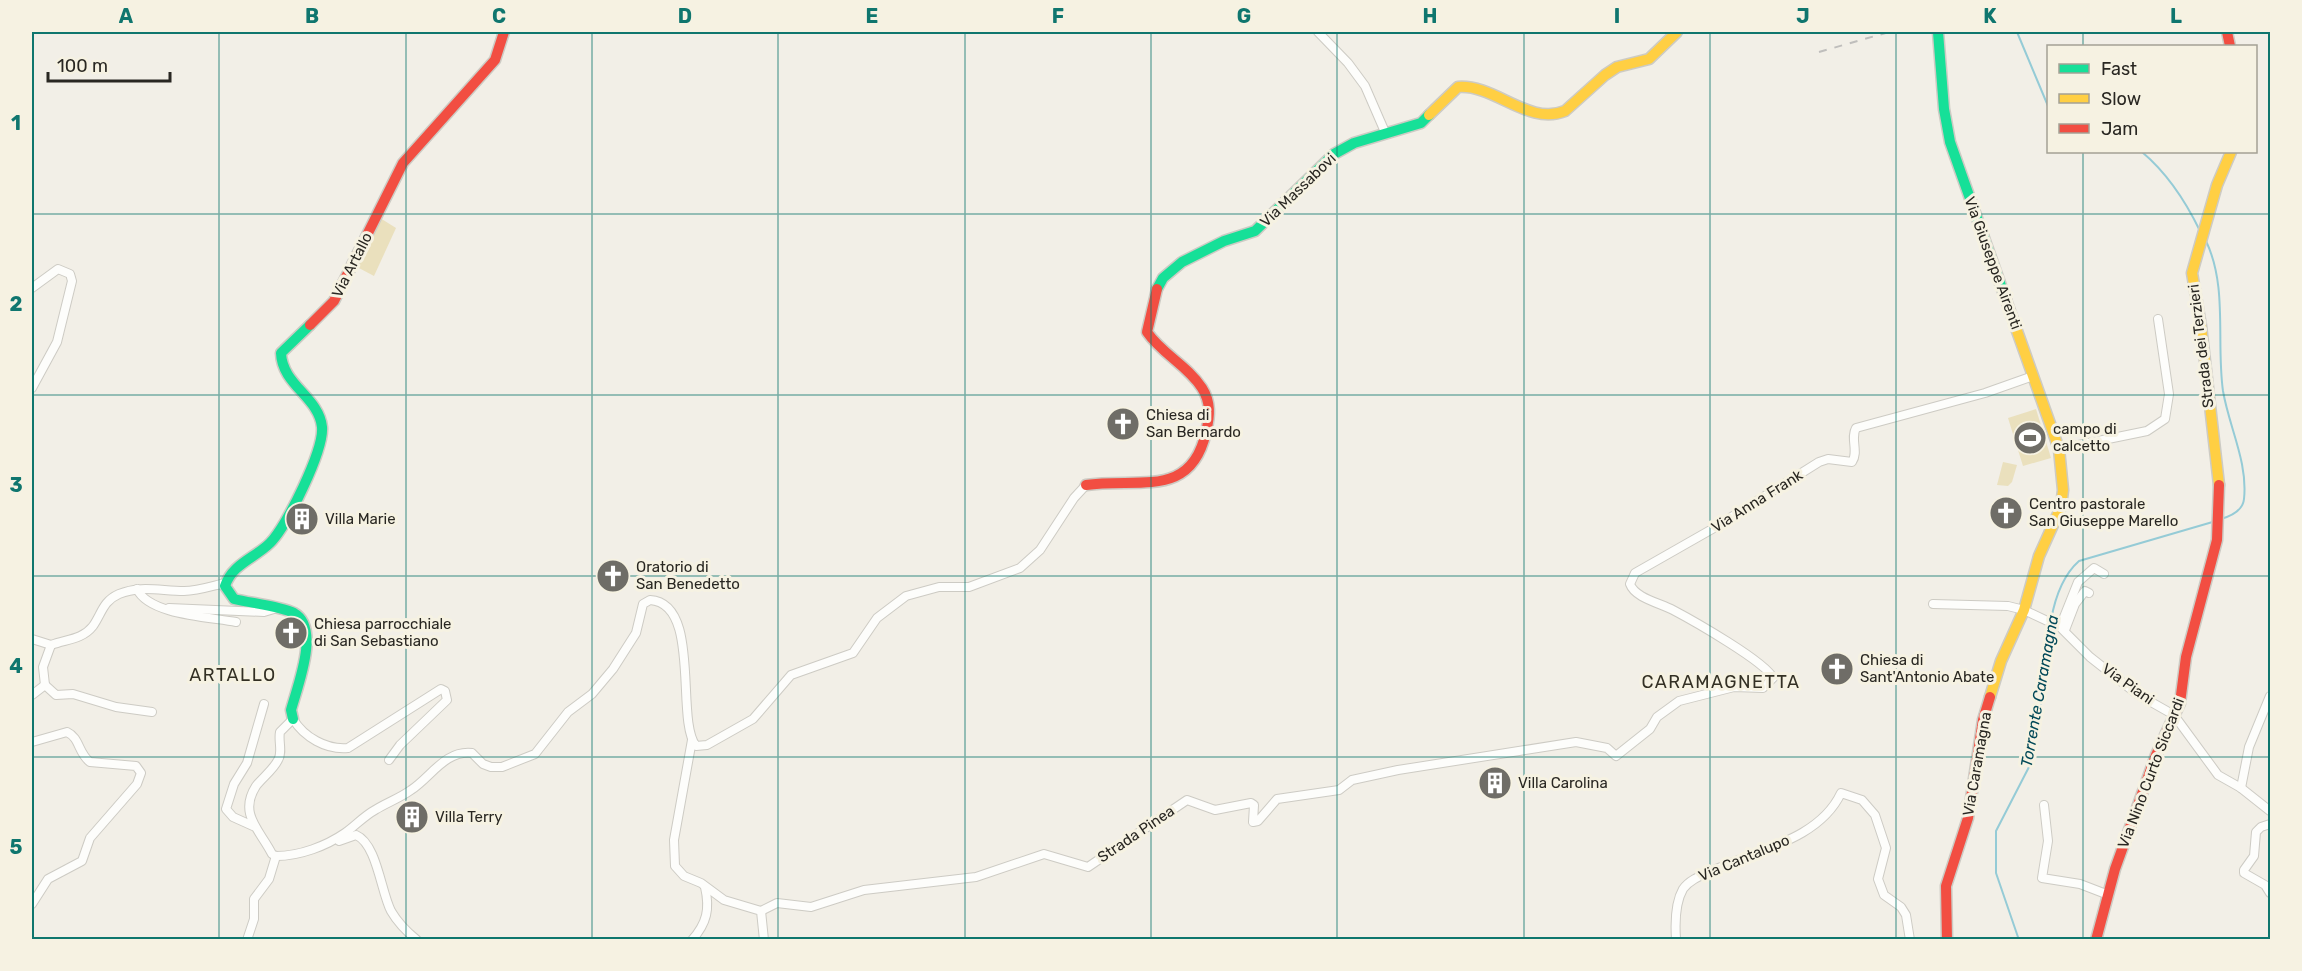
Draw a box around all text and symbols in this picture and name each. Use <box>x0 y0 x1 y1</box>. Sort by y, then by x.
text: A <box>119 4 134 28</box>
text: B <box>305 4 319 28</box>
text: C <box>492 4 506 28</box>
text: D <box>678 4 692 28</box>
text: E <box>866 4 878 28</box>
text: F <box>1052 4 1064 28</box>
text: G <box>1237 4 1251 28</box>
text: H <box>1423 4 1437 28</box>
text: I <box>1614 4 1620 28</box>
text: J <box>1796 4 1810 28</box>
text: K <box>1983 4 1997 28</box>
text: L <box>2170 4 2182 28</box>
scale bar <box>48 45 170 83</box>
legend <box>2047 45 2257 153</box>
text: 100 m <box>57 55 108 77</box>
text: Fast <box>2101 58 2137 80</box>
text: Slow <box>2101 88 2141 110</box>
text: 1 <box>11 111 21 135</box>
text: Jam <box>2101 118 2138 140</box>
street label: Via Massabovi <box>1256 149 1340 231</box>
street label: Via Giuseppe Airenti <box>1961 194 2025 332</box>
street label: Via Artallo <box>328 229 376 301</box>
street label: Strada dei Terzieri <box>2184 283 2218 409</box>
text: 2 <box>10 292 23 316</box>
church icon: Chiesa di San Bernardo <box>1105 406 1141 442</box>
place label: Chiesa di San Bernardo <box>1146 406 1241 441</box>
sports icon: campo di calcetto <box>2012 420 2048 456</box>
place label: campo di calcetto <box>2053 420 2117 455</box>
street label: Via Anna Frank <box>1708 466 1806 536</box>
text: 3 <box>9 473 23 497</box>
church icon: Centro pastorale San Giuseppe Marello <box>1988 495 2024 531</box>
place label: Centro pastorale San Giuseppe Marello <box>2029 495 2178 530</box>
building icon: Villa Marie <box>284 501 320 537</box>
place label: Villa Marie <box>325 510 396 528</box>
church icon: Oratorio di San Benedetto <box>595 558 631 594</box>
place label: Oratorio di San Benedetto <box>636 558 740 593</box>
water label: Torrente Caramagna <box>2017 613 2062 769</box>
church icon: Chiesa parrocchiale di San Sebastiano <box>273 615 309 651</box>
place label: Chiesa parrocchiale di San Sebastiano <box>314 615 452 650</box>
church icon: Chiesa di Sant'Antonio Abate <box>1819 651 1855 687</box>
place label: Chiesa di Sant'Antonio Abate <box>1860 651 1994 686</box>
text: 4 <box>9 654 23 678</box>
street label: Via Piani <box>2098 660 2158 708</box>
district label: ARTALLO <box>189 664 277 686</box>
district label: CARAMAGNETTA <box>1641 671 1801 693</box>
street label: Via Nino Curto Siccardi <box>2114 695 2188 851</box>
street label: Via Caramagna <box>1959 711 1995 817</box>
building icon: Villa Carolina <box>1477 765 1513 801</box>
place label: Villa Carolina <box>1518 774 1608 792</box>
building icon: Villa Terry <box>394 799 430 835</box>
street label: Strada Pinea <box>1094 802 1178 866</box>
place label: Villa Terry <box>435 808 503 826</box>
street label: Via Cantalupo <box>1696 831 1792 885</box>
text: 5 <box>10 835 23 859</box>

